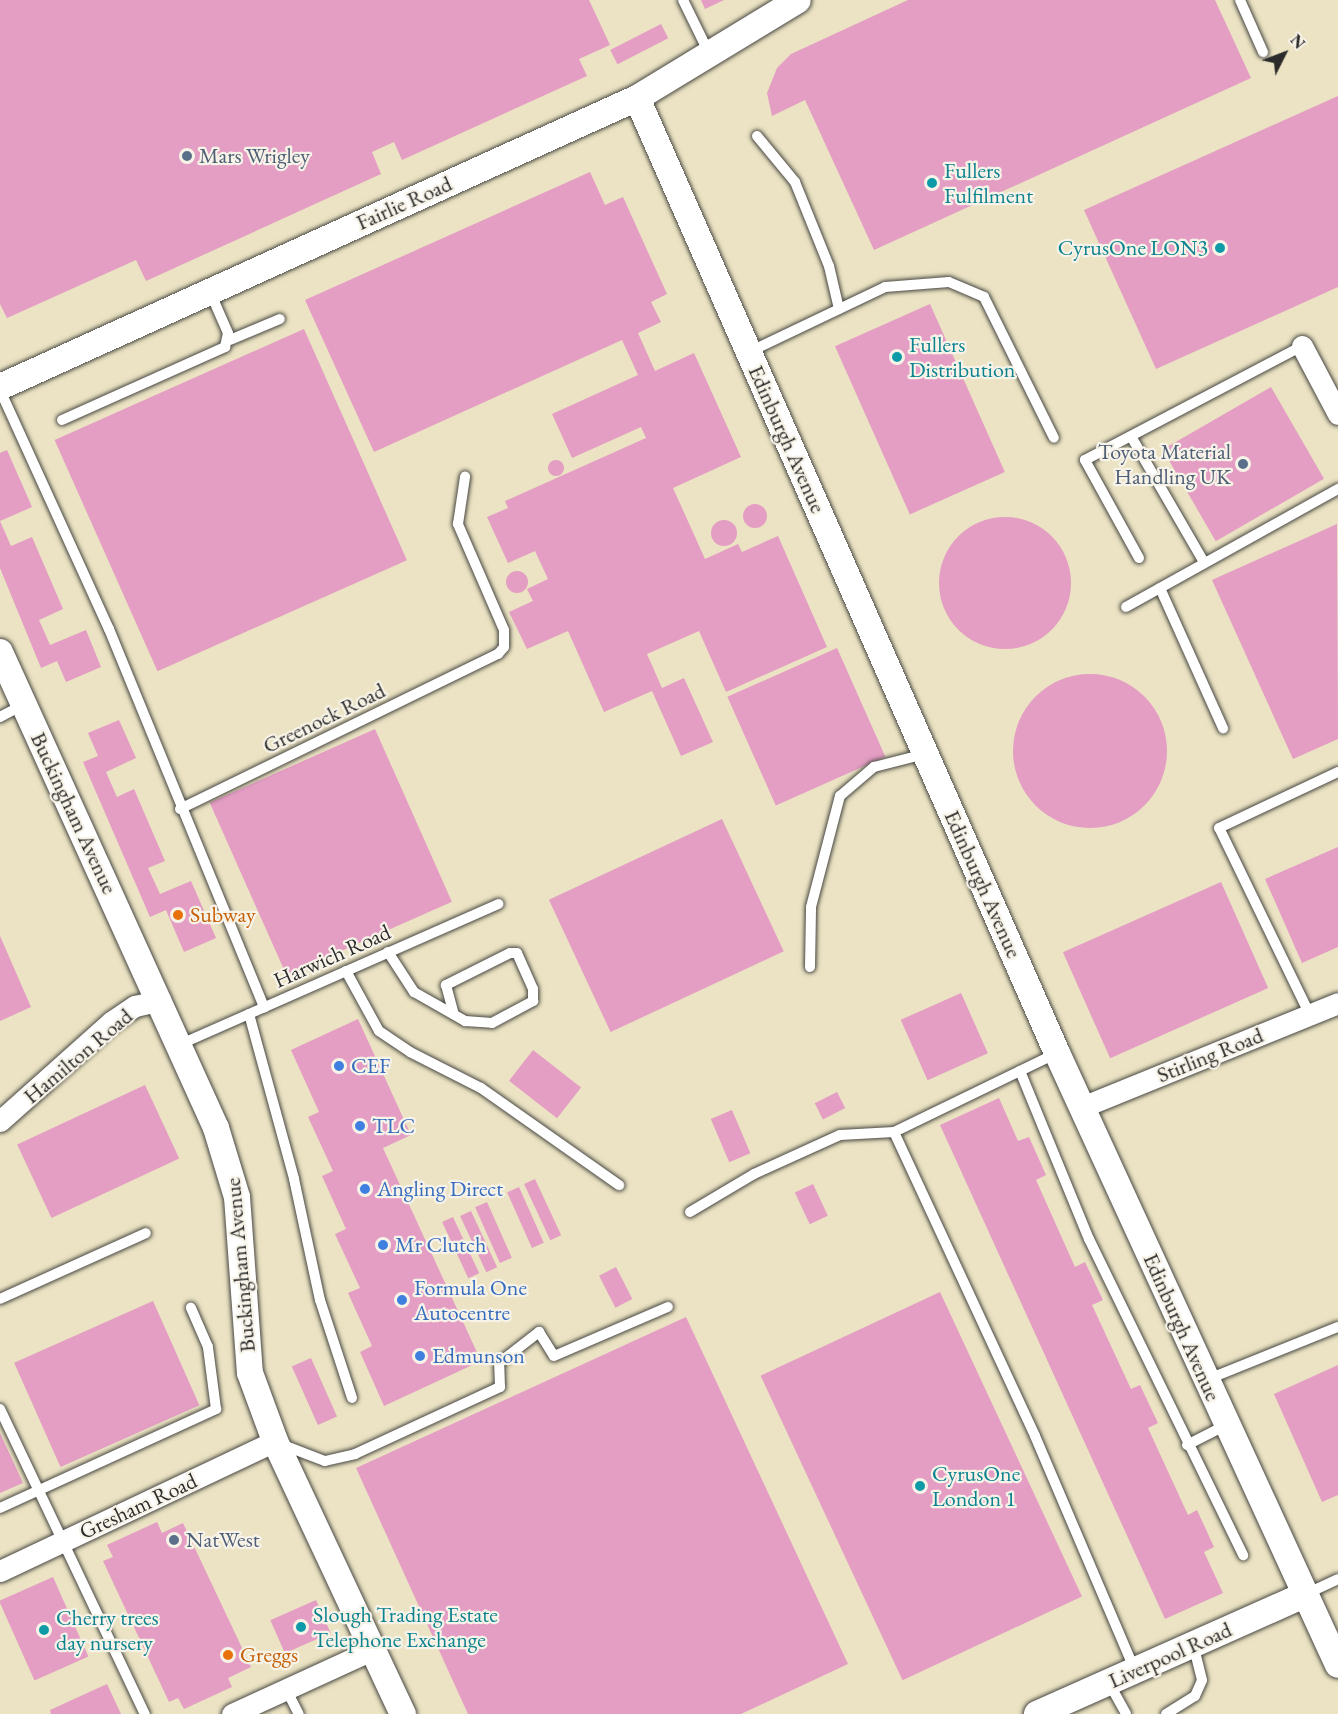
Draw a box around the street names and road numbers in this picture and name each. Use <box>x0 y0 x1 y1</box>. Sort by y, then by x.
street label: Fairlie Road <box>352 170 456 236</box>
street label: Edinburgh Avenue <box>743 361 831 517</box>
street label: Greenock Road <box>259 677 389 759</box>
street label: Buckingham Avenue <box>25 728 123 898</box>
street label: Edinburgh Avenue <box>939 806 1027 962</box>
street label: Harwich Road <box>269 918 395 994</box>
street label: Hamilton Road <box>18 1003 138 1109</box>
street label: Stirling Road <box>1153 1022 1267 1088</box>
street label: Buckingham Avenue <box>219 1177 261 1353</box>
street label: Edinburgh Avenue <box>1138 1249 1226 1405</box>
street label: Gresham Road <box>75 1467 201 1545</box>
street label: Liverpool Road <box>1104 1616 1236 1694</box>

